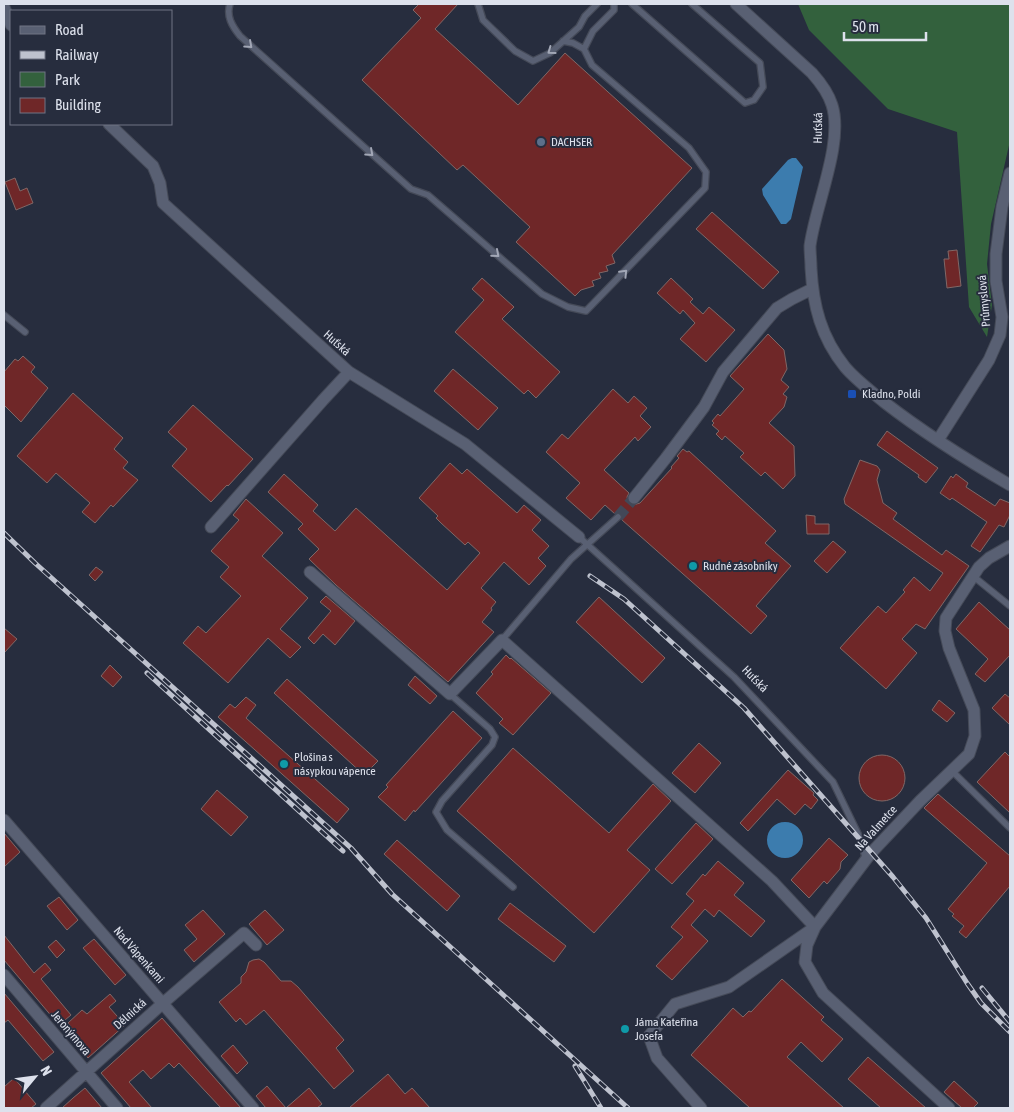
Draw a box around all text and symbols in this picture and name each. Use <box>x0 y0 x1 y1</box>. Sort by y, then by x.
legend <box>10 10 172 125</box>
scale bar <box>844 10 926 42</box>
text: 50 m <box>852 18 879 35</box>
text: Road <box>55 21 84 38</box>
one-way arrow <box>244 39 253 48</box>
one-way arrow <box>547 45 557 54</box>
text: Railway <box>55 46 99 63</box>
text: Park <box>55 71 80 88</box>
text: Building <box>55 96 101 113</box>
street label: Huťská <box>811 112 825 144</box>
place label: DACHSER <box>551 135 592 149</box>
marker: DACHSER <box>535 136 547 148</box>
one-way arrow <box>365 147 374 156</box>
one-way arrow <box>490 248 499 257</box>
one-way arrow <box>618 269 627 278</box>
street label: Průmyslová <box>975 274 993 328</box>
street label: Huťská <box>321 327 353 359</box>
place label: Kladno, Poldi <box>862 387 920 401</box>
marker: Kladno, Poldi <box>846 388 858 400</box>
place label: Rudné zásobníky <box>703 559 778 573</box>
marker: Rudné zásobníky <box>687 560 699 572</box>
street label: Huťská <box>739 663 771 695</box>
place label: Plošina s násypkou vápence <box>294 750 376 778</box>
marker: Plošina s násypkou vápence <box>278 758 290 770</box>
street label: Na Valmetce <box>852 803 900 853</box>
street label: Nad Vápenkami <box>111 924 167 986</box>
street label: Dělnická <box>111 996 149 1032</box>
street label: Jeronýmova <box>48 1008 94 1058</box>
place label: Jáma Kateřina Josefa <box>635 1015 698 1043</box>
marker: Jáma Kateřina Josefa <box>619 1023 631 1035</box>
north arrow <box>10 1052 60 1102</box>
text: N <box>37 1063 55 1078</box>

